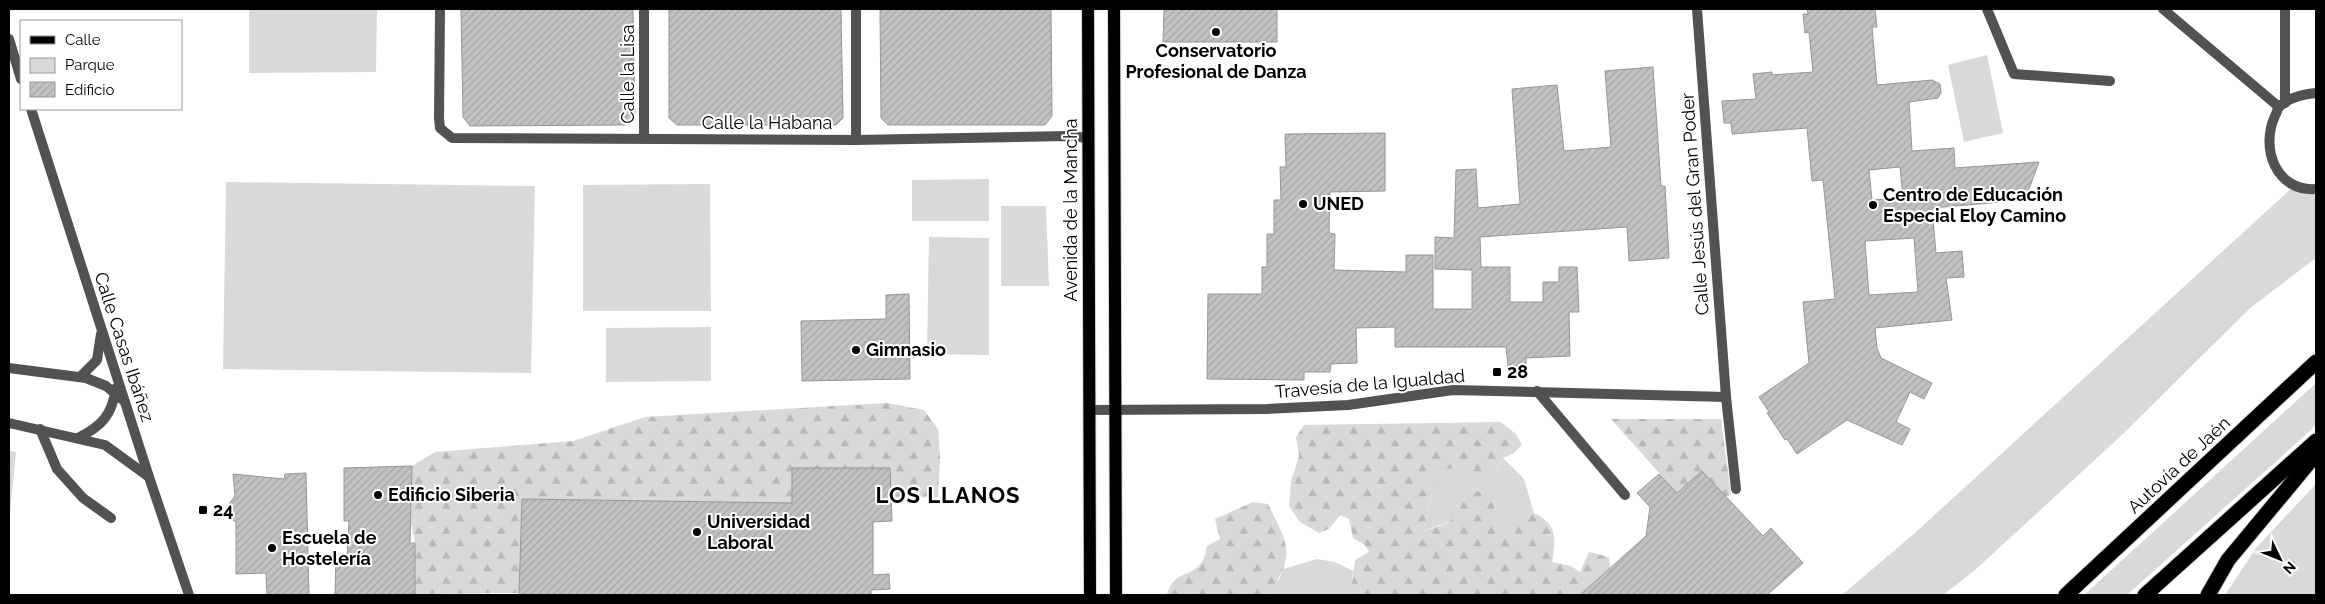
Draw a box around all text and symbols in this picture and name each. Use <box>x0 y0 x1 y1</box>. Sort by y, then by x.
legend <box>20 20 182 110</box>
street label: Calle la Lisa <box>617 24 638 124</box>
marker: Conservatorio Profesional de Danza <box>1210 26 1222 38</box>
text: Calle <box>65 31 101 49</box>
place label: Conservatorio Profesional de Danza <box>1125 40 1307 82</box>
text: Parque <box>65 56 115 74</box>
text: Edificio <box>65 81 115 99</box>
street label: Calle Jesús del Gran Poder <box>1676 91 1713 316</box>
street label: Calle la Habana <box>702 112 832 133</box>
street label: Avenida de la Mancha <box>1060 118 1081 302</box>
place label: Centro de Educación Especial Eloy Camino <box>1883 184 2066 226</box>
place label: UNED <box>1313 193 1364 214</box>
marker: UNED <box>1297 198 1309 210</box>
marker: Centro de Educación Especial Eloy Camino <box>1867 199 1879 211</box>
street label: Calle Casas Ibáñez <box>90 269 159 425</box>
place label: Gimnasio <box>866 339 946 360</box>
marker: Gimnasio <box>850 344 862 356</box>
place label: 28 <box>1507 361 1528 382</box>
street label: Travesía de la Igualdad <box>1274 365 1466 402</box>
marker: 28 <box>1491 366 1503 378</box>
street label: Autovía de Jaén <box>2123 412 2234 517</box>
district label: LOS LLANOS <box>875 482 1021 508</box>
place label: Edificio Siberia <box>388 484 515 505</box>
marker: Edificio Siberia <box>372 489 384 501</box>
place label: 24 <box>213 499 233 520</box>
marker: 24 <box>197 504 209 516</box>
place label: Universidad Laboral <box>707 511 810 553</box>
marker: Universidad Laboral <box>691 526 703 538</box>
place label: Escuela de Hostelería <box>282 527 377 569</box>
north arrow <box>2255 534 2305 584</box>
marker: Escuela de Hostelería <box>266 542 278 554</box>
text: N <box>2280 559 2299 577</box>

